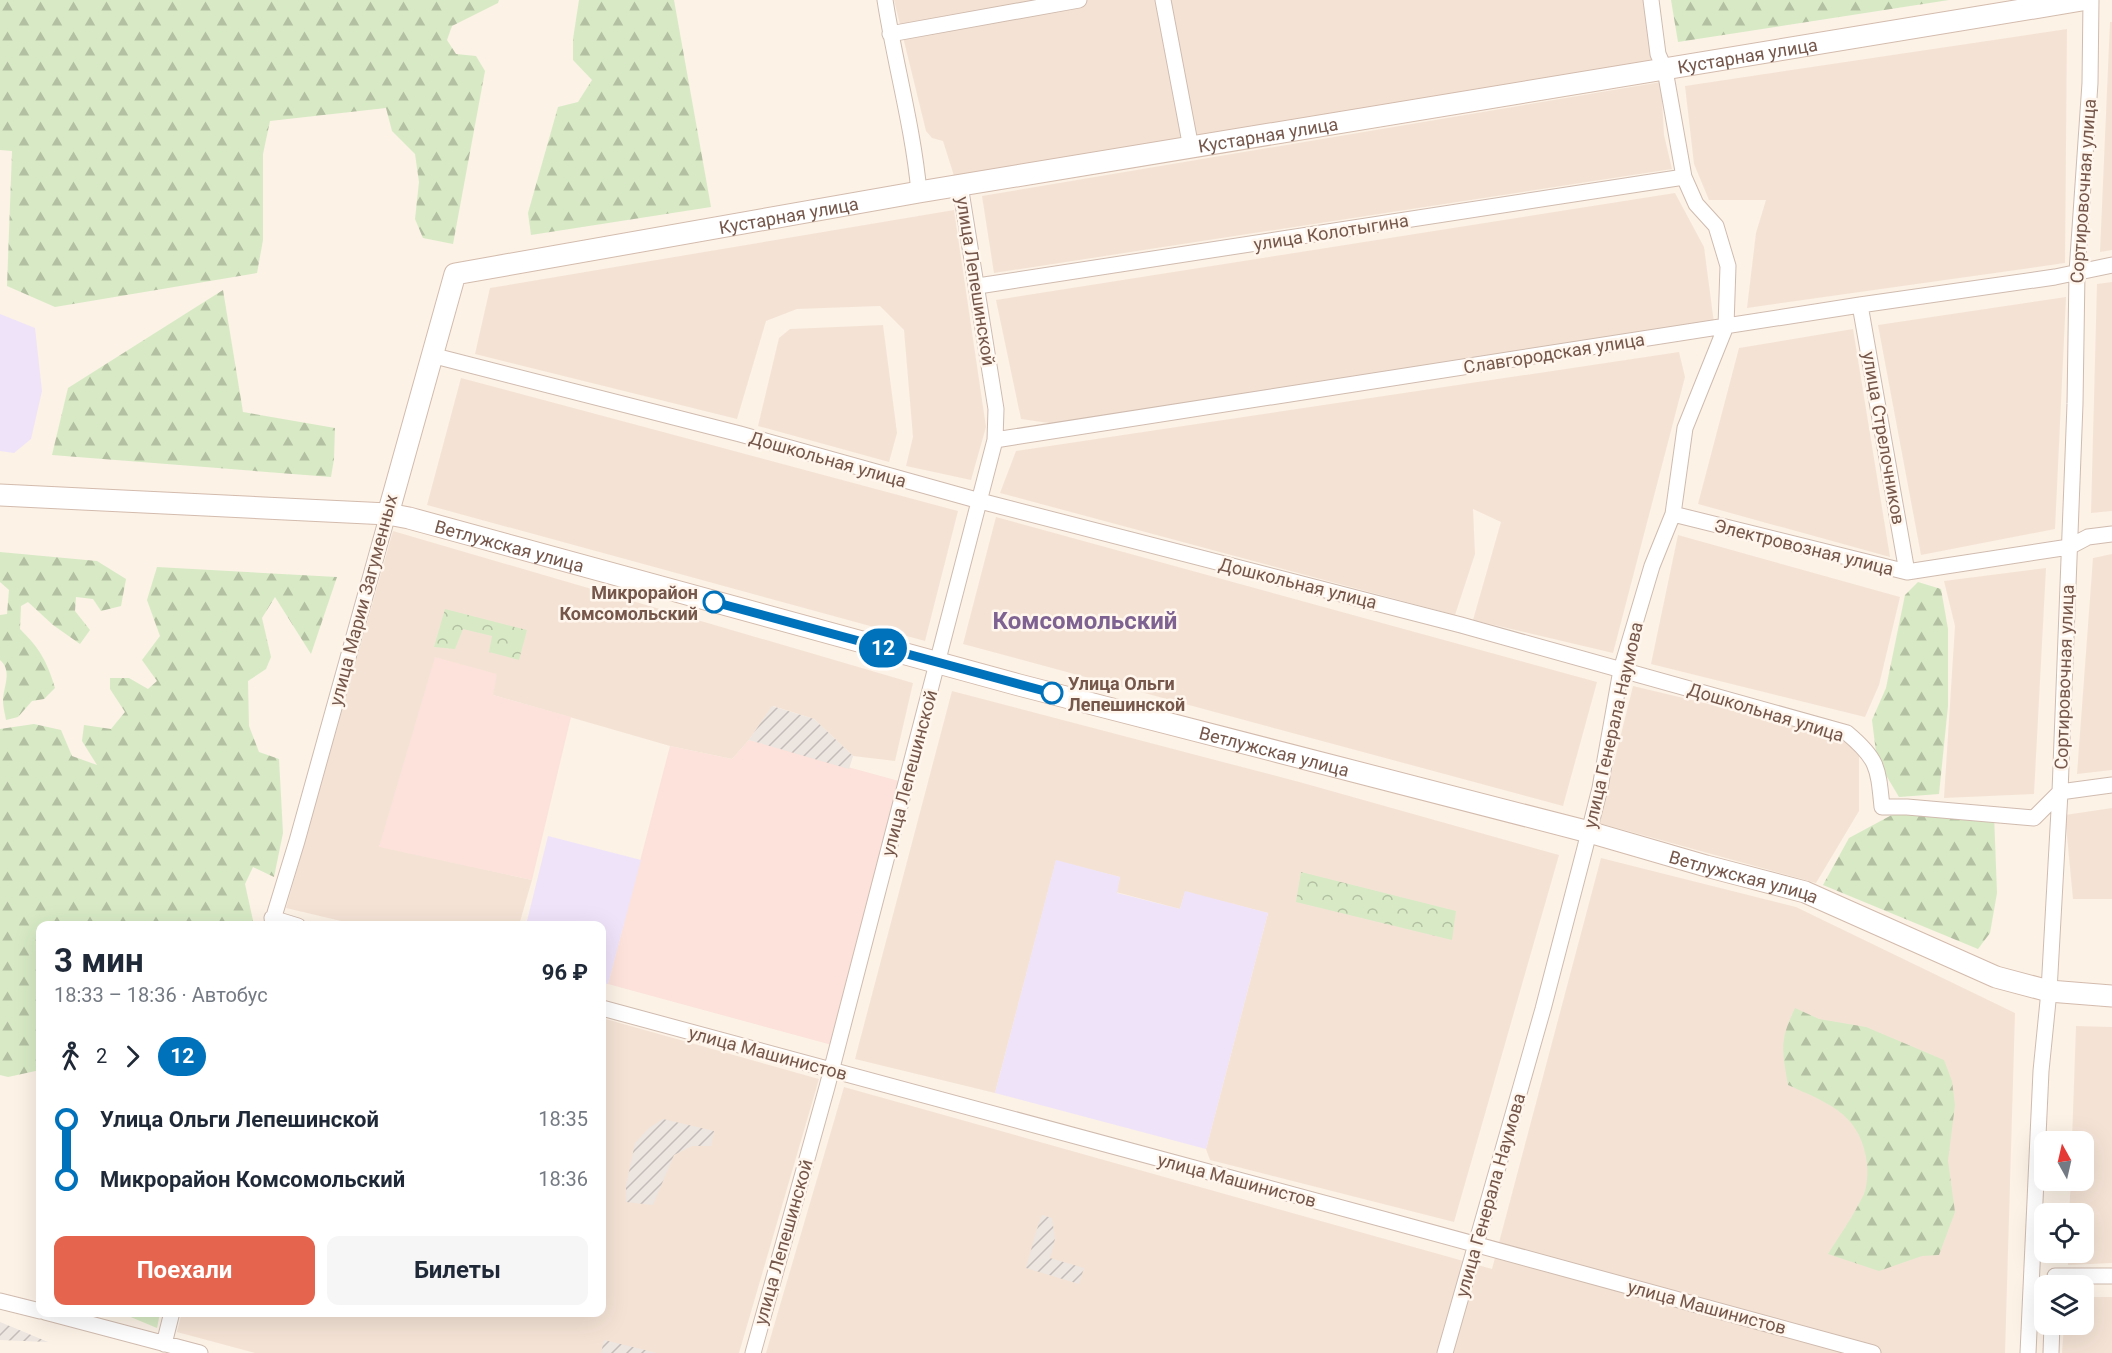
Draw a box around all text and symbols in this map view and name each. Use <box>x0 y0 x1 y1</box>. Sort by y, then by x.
street label: Кустарная улица <box>1676 33 1819 77</box>
street label: Сортировочная улица <box>2066 98 2100 284</box>
street label: Кустарная улица <box>1196 113 1339 156</box>
street label: Кустарная улица <box>717 192 860 238</box>
street label: улица Лепешинской <box>952 195 1000 367</box>
street label: улица Колотыгина <box>1252 209 1410 255</box>
street label: Славгородская улица <box>1462 328 1646 378</box>
street label: улица Стрелочников <box>1858 350 1910 526</box>
street label: Дошкольная улица <box>747 427 909 491</box>
street label: улица Марии Загуменных <box>325 492 401 708</box>
street label: Ветлужская улица <box>432 515 586 576</box>
street label: Электровозная улица <box>1712 515 1896 579</box>
street label: Дошкольная улица <box>1217 553 1379 613</box>
place label: Микрорайон Комсомольский <box>559 582 698 624</box>
street label: Сортировочная улица <box>2050 584 2078 770</box>
marker: Микрорайон Комсомольский <box>703 591 725 613</box>
district label: Комсомольский <box>993 607 1177 635</box>
street label: улица Генерала Наумова <box>1579 620 1647 830</box>
line badge: 12 <box>856 628 910 668</box>
text: 12 <box>871 636 895 660</box>
place label: Улица Ольги Лепешинской <box>1068 673 1185 715</box>
street label: Дошкольная улица <box>1685 678 1847 746</box>
marker: Улица Ольги Лепешинской <box>1041 682 1063 704</box>
street label: улица Лепешинской <box>877 688 941 858</box>
street label: Ветлужская улица <box>1197 721 1352 780</box>
street label: Ветлужская улица <box>1667 845 1822 907</box>
text: 3 мин <box>54 941 144 980</box>
text: 96 ₽ <box>542 960 588 985</box>
text: 18:33 – 18:36 · Автобус <box>54 983 268 1007</box>
street label: улица Машинистов <box>686 1022 850 1084</box>
icon: walk <box>54 1040 87 1073</box>
icon: forward <box>116 1040 149 1073</box>
text: 2 <box>96 1044 107 1068</box>
text: 12 <box>170 1044 194 1068</box>
street label: улица Генерала Наумова <box>1451 1091 1529 1299</box>
text: Улица Ольги Лепешинской <box>100 1107 379 1132</box>
text: 18:35 <box>538 1107 588 1131</box>
north arrow <box>2034 1131 2094 1191</box>
map controls <box>2034 1131 2094 1335</box>
street label: улица Машинистов <box>1155 1149 1319 1211</box>
street label: улица Лепешинской <box>749 1157 817 1327</box>
text: Микрорайон Комсомольский <box>100 1167 405 1192</box>
text: 18:36 <box>538 1167 588 1191</box>
button: locate <box>2034 1203 2094 1263</box>
button: Поехали <box>54 1236 315 1305</box>
button: Билеты <box>327 1236 588 1305</box>
button: layers <box>2034 1275 2094 1335</box>
street label: улица Машинистов <box>1625 1276 1789 1338</box>

